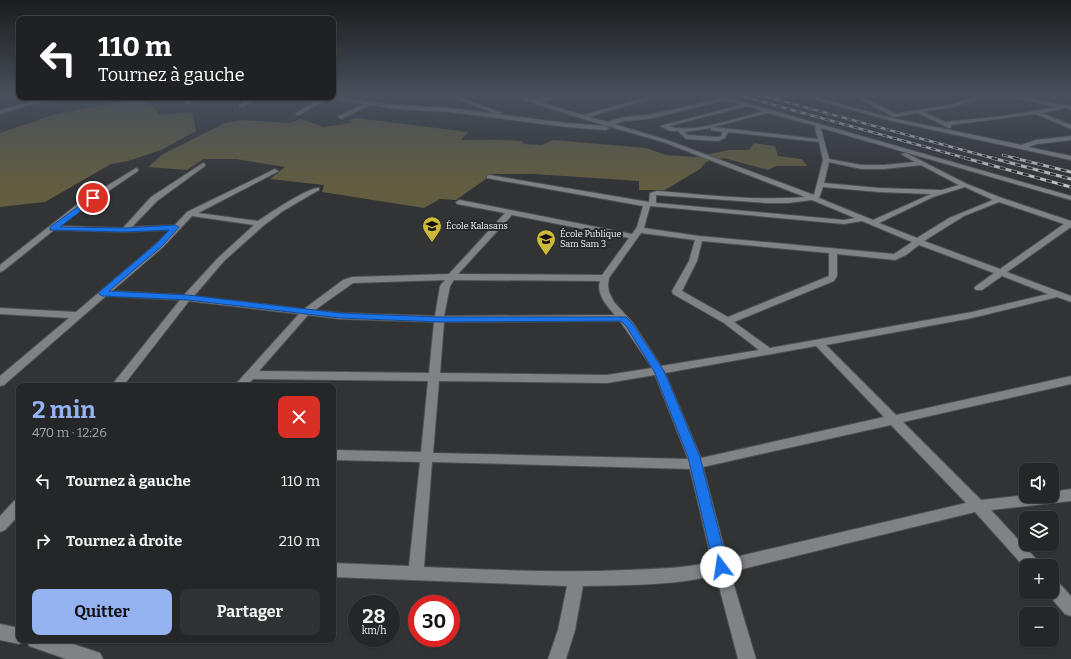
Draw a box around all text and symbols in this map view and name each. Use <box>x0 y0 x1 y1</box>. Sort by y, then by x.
text: 110 m <box>98 30 172 63</box>
icon: left <box>32 32 84 84</box>
text: Tournez à gauche <box>98 64 245 86</box>
pin <box>76 181 110 215</box>
icon: arrive <box>82 187 104 209</box>
school or university icon: École Kalasans <box>421 215 443 243</box>
place label: École Kalasans <box>446 219 508 231</box>
place label: École Publique Sam Sam 3 <box>560 227 621 249</box>
school or university icon: École Publique Sam Sam 3 <box>535 228 557 256</box>
text: 2 min <box>32 396 96 424</box>
button: close <box>278 396 320 438</box>
text: 470 m · 12:26 <box>32 425 107 440</box>
map controls <box>1019 463 1059 647</box>
button: sound <box>1019 463 1059 503</box>
icon: left <box>32 470 54 492</box>
text: Tournez à gauche <box>66 472 191 490</box>
text: 110 m <box>281 472 320 490</box>
button: layers <box>1019 511 1059 551</box>
icon: right <box>32 530 54 552</box>
text: Tournez à droite <box>66 532 182 550</box>
text: 210 m <box>279 532 320 550</box>
position arrow <box>700 546 742 588</box>
button: + <box>1019 559 1059 599</box>
button: Quitter <box>32 589 172 635</box>
button: Partager <box>180 589 320 635</box>
speed limit sign: 30 <box>408 595 460 647</box>
text: 28 <box>362 604 386 628</box>
button: − <box>1019 607 1059 647</box>
text: km/h <box>362 625 386 637</box>

